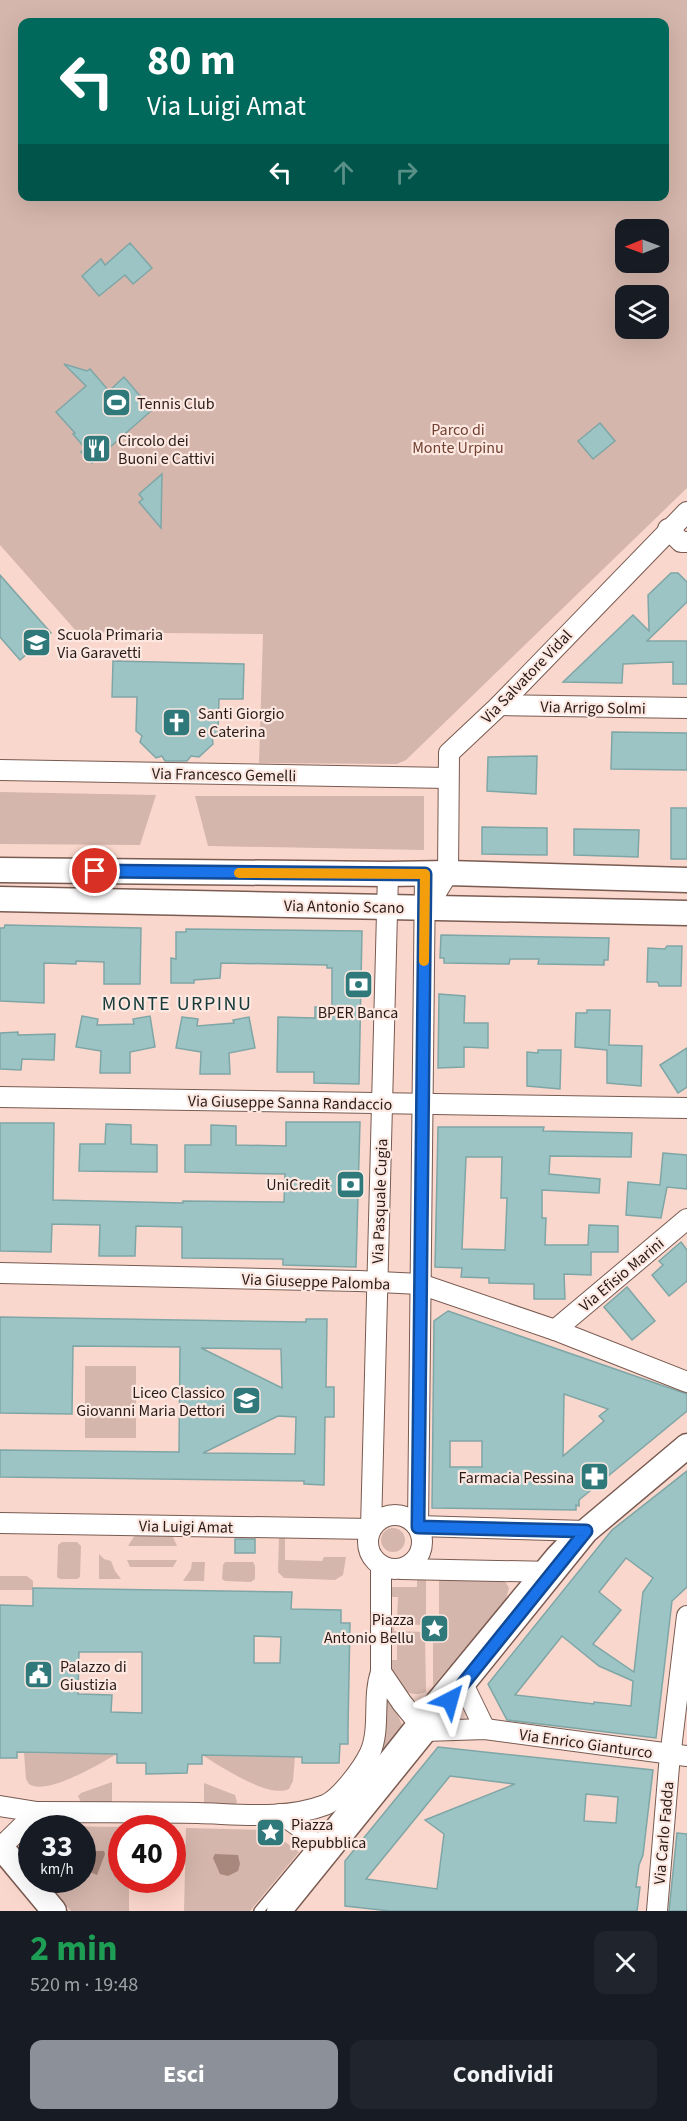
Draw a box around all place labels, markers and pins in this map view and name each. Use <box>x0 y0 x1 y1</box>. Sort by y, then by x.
sports icon: Tennis Club <box>100 387 132 419</box>
place label: Tennis Club <box>137 393 215 415</box>
place label: Circolo dei Buoni e Cattivi <box>118 430 215 470</box>
restaurant icon: Circolo dei Buoni e Cattivi <box>81 433 113 465</box>
place label: Scuola Primaria Via Garavetti <box>57 624 163 664</box>
school or university icon: Scuola Primaria Via Garavetti <box>20 627 52 659</box>
place label: Santi Giorgio e Caterina <box>198 703 284 743</box>
church icon: Santi Giorgio e Caterina <box>161 706 193 738</box>
pin <box>69 845 120 896</box>
bank icon: BPER Banca <box>342 968 374 1000</box>
place label: BPER Banca <box>318 1002 398 1024</box>
bank icon: UniCredit <box>335 1168 367 1200</box>
place label: UniCredit <box>266 1174 331 1196</box>
place label: Liceo Classico Giovanni Maria Dettori <box>76 1382 225 1422</box>
school or university icon: Liceo Classico Giovanni Maria Dettori <box>230 1385 262 1417</box>
pharmacy icon: Farmacia Pessina <box>579 1461 611 1493</box>
place label: Farmacia Pessina <box>458 1467 574 1489</box>
place label: Piazza Antonio Bellu <box>324 1609 414 1649</box>
place icon: Piazza Antonio Bellu <box>419 1612 451 1644</box>
place label: Palazzo di Giustizia <box>60 1656 127 1696</box>
public building icon: Palazzo di Giustizia <box>23 1659 55 1691</box>
place label: Piazza Repubblica <box>291 1814 366 1854</box>
place icon: Piazza Repubblica <box>254 1817 286 1849</box>

